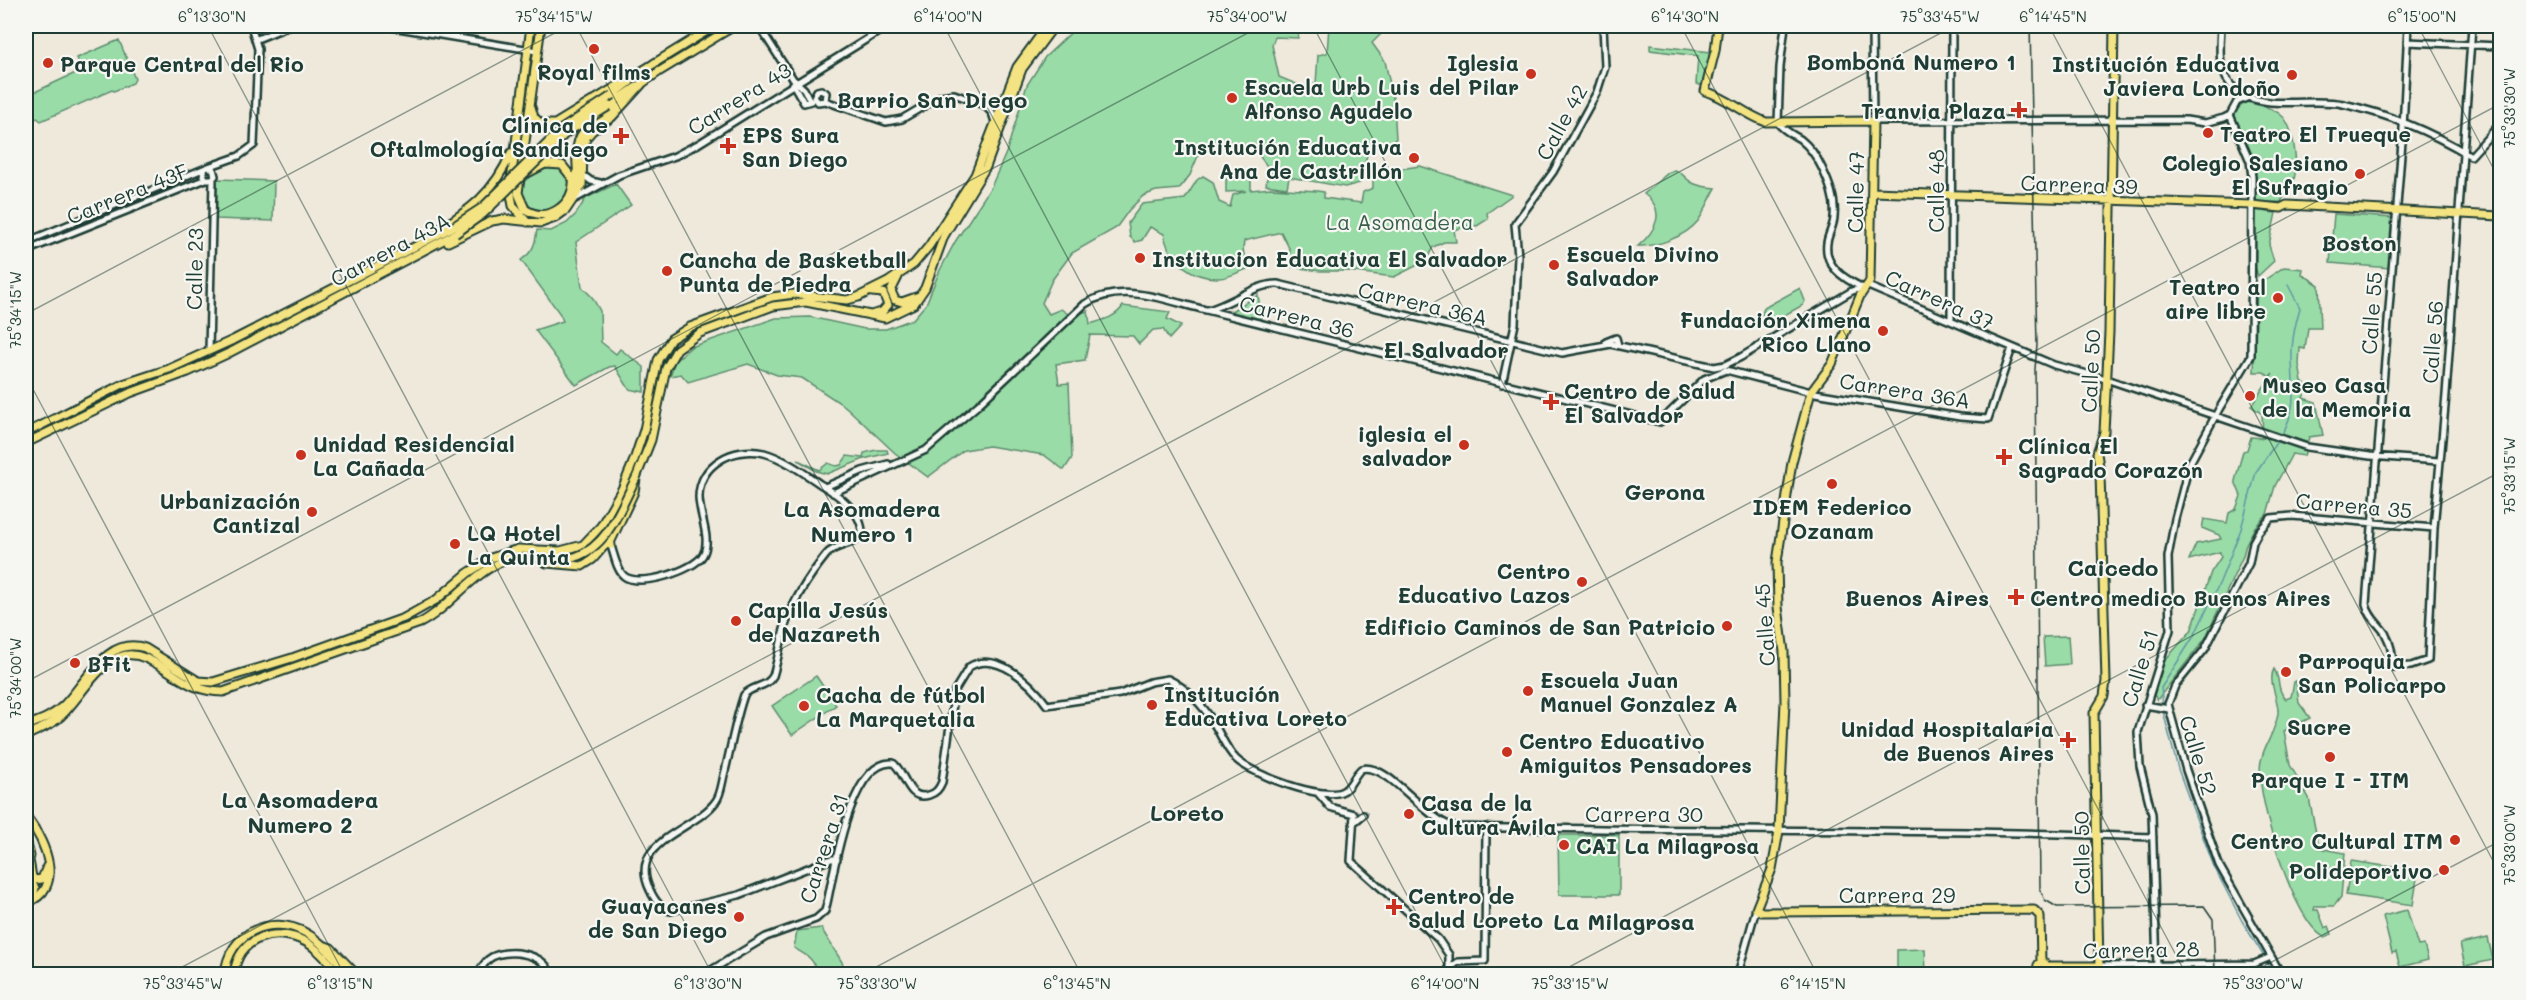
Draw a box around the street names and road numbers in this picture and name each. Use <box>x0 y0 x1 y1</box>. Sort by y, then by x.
street label: Carrera 43 <box>682 56 796 140</box>
street label: Calle 42 <box>1529 79 1593 165</box>
street label: Calle 48 <box>1922 149 1949 233</box>
street label: Calle 47 <box>1841 151 1869 233</box>
street label: Carrera 43F <box>62 156 192 230</box>
street label: Carrera 39 <box>2020 168 2138 200</box>
street label: Carrera 43A <box>326 206 454 292</box>
street label: Calle 23 <box>180 228 208 310</box>
street label: Carrera 37 <box>1881 263 1999 335</box>
street label: Calle 55 <box>2355 271 2387 355</box>
street label: Carrera 36A <box>1356 275 1490 331</box>
street label: Carrera 36 <box>1237 289 1357 343</box>
street label: Calle 56 <box>2416 300 2448 384</box>
street label: Calle 50 <box>2074 329 2106 413</box>
street label: Carrera 36A <box>1838 366 1972 414</box>
street label: Carrera 35 <box>2295 486 2413 524</box>
street label: Calle 45 <box>1748 583 1780 667</box>
street label: Calle 51 <box>2114 626 2164 710</box>
street label: Calle 52 <box>2174 712 2224 798</box>
street label: Carrera 31 <box>793 790 853 906</box>
street label: Carrera 30 <box>1585 800 1703 827</box>
street label: Calle 50 <box>2067 811 2095 895</box>
street label: Carrera 29 <box>1839 881 1955 908</box>
street label: Carrera 28 <box>2082 934 2200 964</box>

